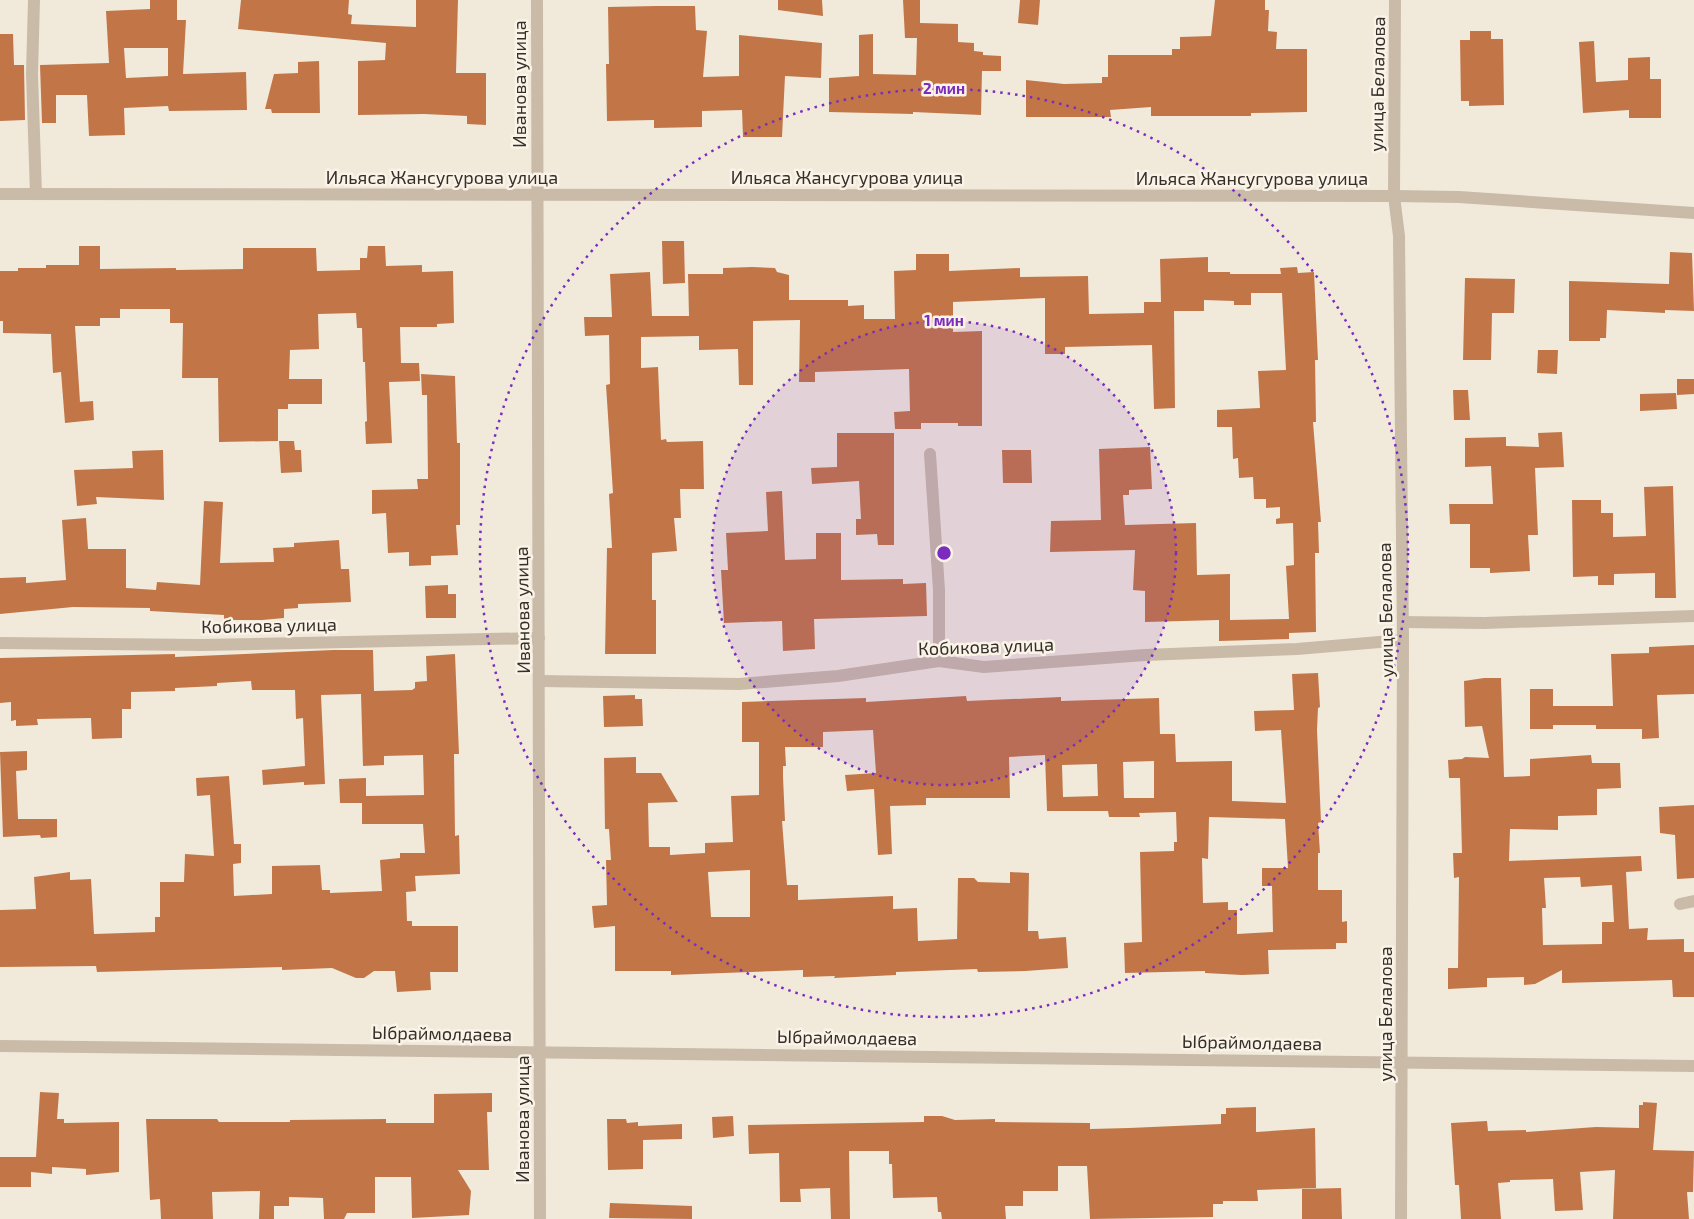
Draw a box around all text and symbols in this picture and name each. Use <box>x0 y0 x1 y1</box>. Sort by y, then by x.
street label: улица Белалова <box>1365 16 1389 152</box>
street label: Иванова улица <box>508 20 530 148</box>
text: 2 мин <box>923 79 965 97</box>
street label: Ильяса Жансугурова улица <box>326 166 558 188</box>
street label: Ильяса Жансугурова улица <box>731 166 963 188</box>
street label: Ильяса Жансугурова улица <box>1136 167 1368 189</box>
text: 1 мин <box>924 311 964 329</box>
street label: улица Белалова <box>1373 542 1397 678</box>
centre of rings <box>935 544 953 562</box>
street label: Иванова улица <box>510 546 534 674</box>
street label: Кобикова улица <box>201 613 337 637</box>
street label: Кобикова улица <box>918 633 1054 659</box>
street label: улица Белалова <box>1374 946 1396 1082</box>
street label: Ыбраймолдаева <box>372 1021 512 1045</box>
street label: Ыбраймолдаева <box>777 1025 917 1049</box>
street label: Ыбраймолдаева <box>1182 1030 1322 1054</box>
street label: Иванова улица <box>511 1055 533 1183</box>

